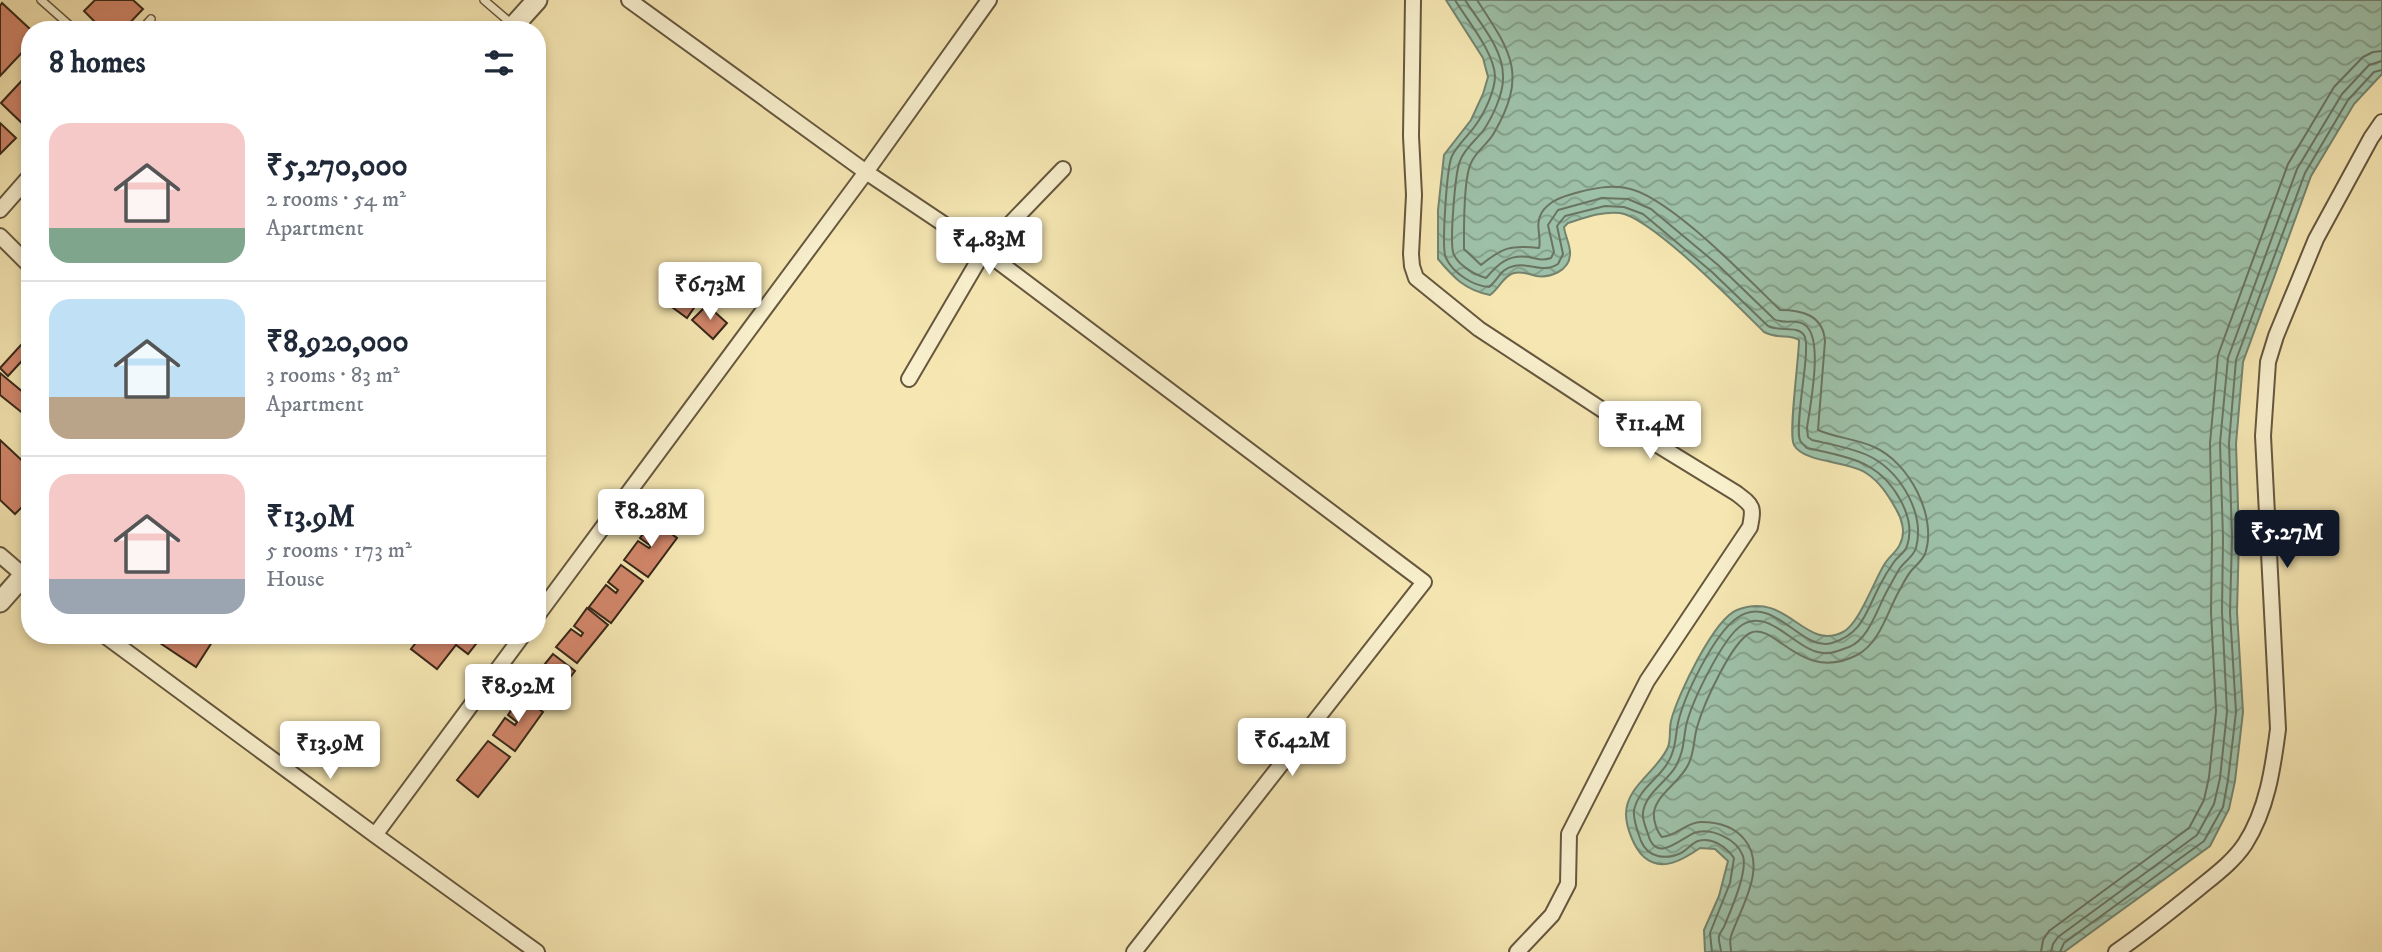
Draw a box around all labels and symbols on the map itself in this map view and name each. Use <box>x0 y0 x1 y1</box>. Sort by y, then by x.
pin: ₹4.83M <box>932 218 1046 277</box>
pin: ₹6.73M <box>653 262 767 322</box>
pin: ₹11.4M <box>1593 402 1707 461</box>
pin: ₹8.28M <box>594 490 708 549</box>
pin: ₹5.27M <box>2230 510 2344 570</box>
pin: ₹8.92M <box>461 664 575 724</box>
pin: ₹6.42M <box>1235 718 1349 778</box>
pin: ₹13.9M <box>273 722 387 781</box>

